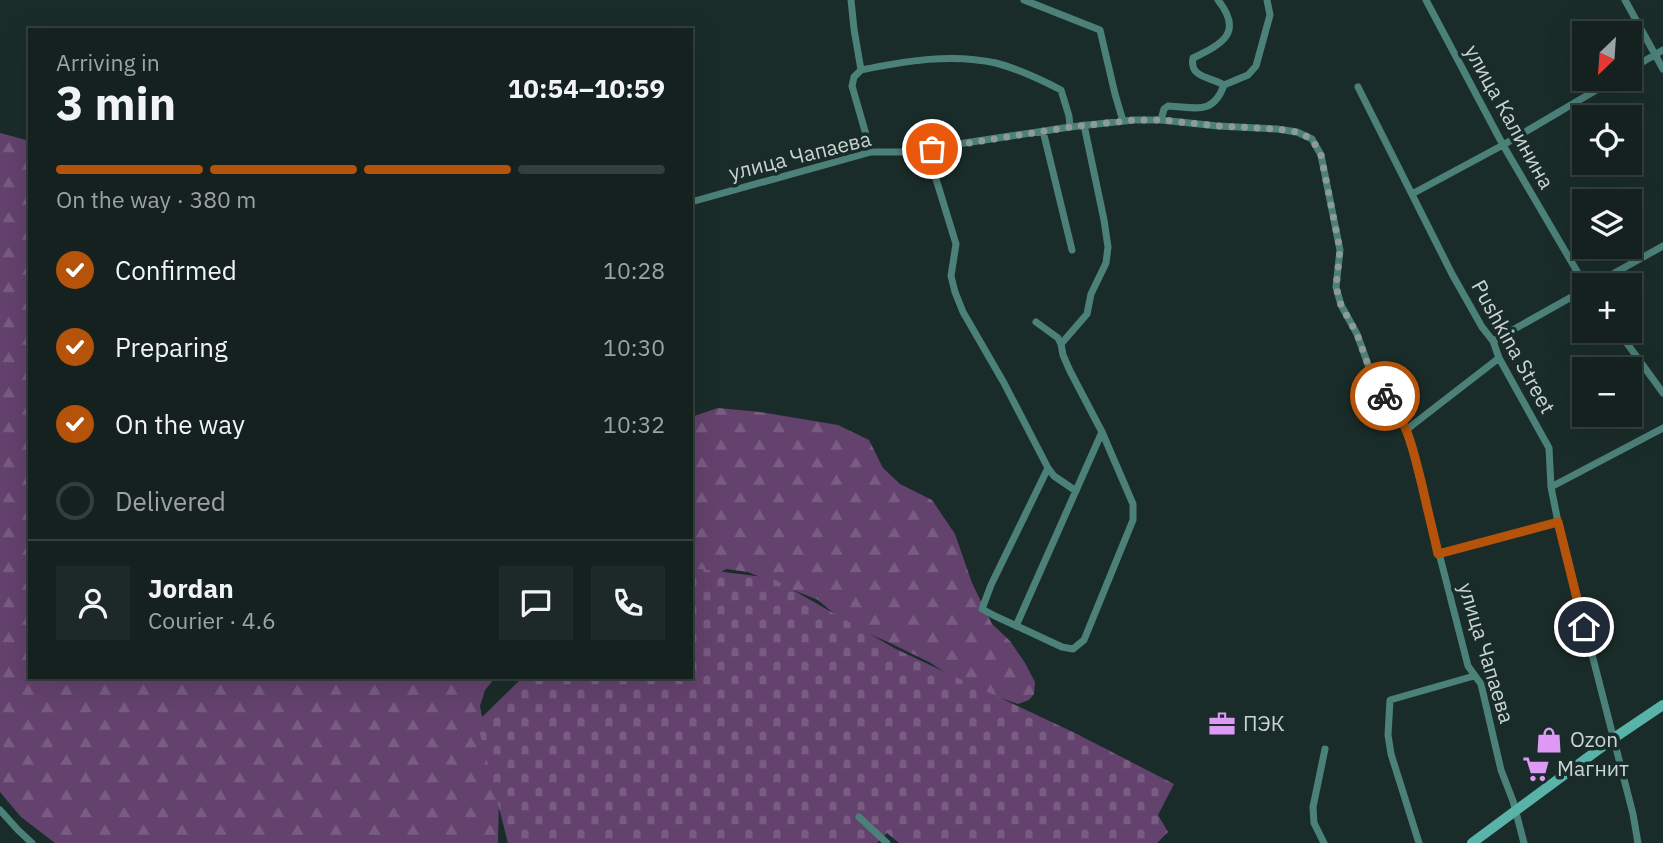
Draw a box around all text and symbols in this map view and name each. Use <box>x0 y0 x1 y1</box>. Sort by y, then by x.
north arrow <box>1572 21 1642 91</box>
map controls <box>1572 21 1642 427</box>
street label: улица Калинина <box>1459 39 1561 194</box>
text: Arriving in <box>56 47 160 77</box>
text: 10:54–10:59 <box>508 71 665 105</box>
text: 3 min <box>56 73 176 133</box>
button: locate <box>1572 105 1642 175</box>
pin <box>902 119 962 179</box>
street label: улица Чапаева <box>726 124 874 186</box>
icon: bag <box>913 130 951 168</box>
text: On the way · 380 m <box>56 184 256 214</box>
button: layers <box>1572 189 1642 259</box>
icon: check <box>56 251 94 289</box>
text: Confirmed <box>115 253 237 287</box>
text: 10:28 <box>603 255 665 285</box>
button: + <box>1572 273 1642 343</box>
street label: Pushkina Street <box>1466 275 1562 418</box>
icon: check <box>56 328 94 366</box>
text: Preparing <box>115 330 228 364</box>
text: 10:30 <box>603 332 665 362</box>
button: − <box>1572 357 1642 427</box>
courier <box>1350 361 1420 431</box>
icon: bike <box>1366 377 1404 415</box>
icon: check <box>56 405 94 443</box>
text: On the way <box>115 407 245 441</box>
text: 10:32 <box>603 409 665 439</box>
text: Delivered <box>115 484 226 518</box>
button: person <box>56 566 130 640</box>
button: chat <box>499 566 573 640</box>
button: phone <box>591 566 665 640</box>
text: Jordan <box>148 571 234 605</box>
street label: улица Чапаева <box>1452 579 1522 726</box>
pin <box>1554 597 1614 657</box>
text: Courier · 4.6 <box>148 605 276 635</box>
icon: home <box>1565 608 1603 646</box>
office icon: ПЭК <box>1207 709 1237 739</box>
place label: ПЭК <box>1243 709 1285 737</box>
shop icon: Ozon <box>1534 725 1564 755</box>
place label: Ozon <box>1570 725 1618 753</box>
supermarket icon: Магнит <box>1521 754 1551 784</box>
place label: Магнит <box>1557 754 1629 782</box>

